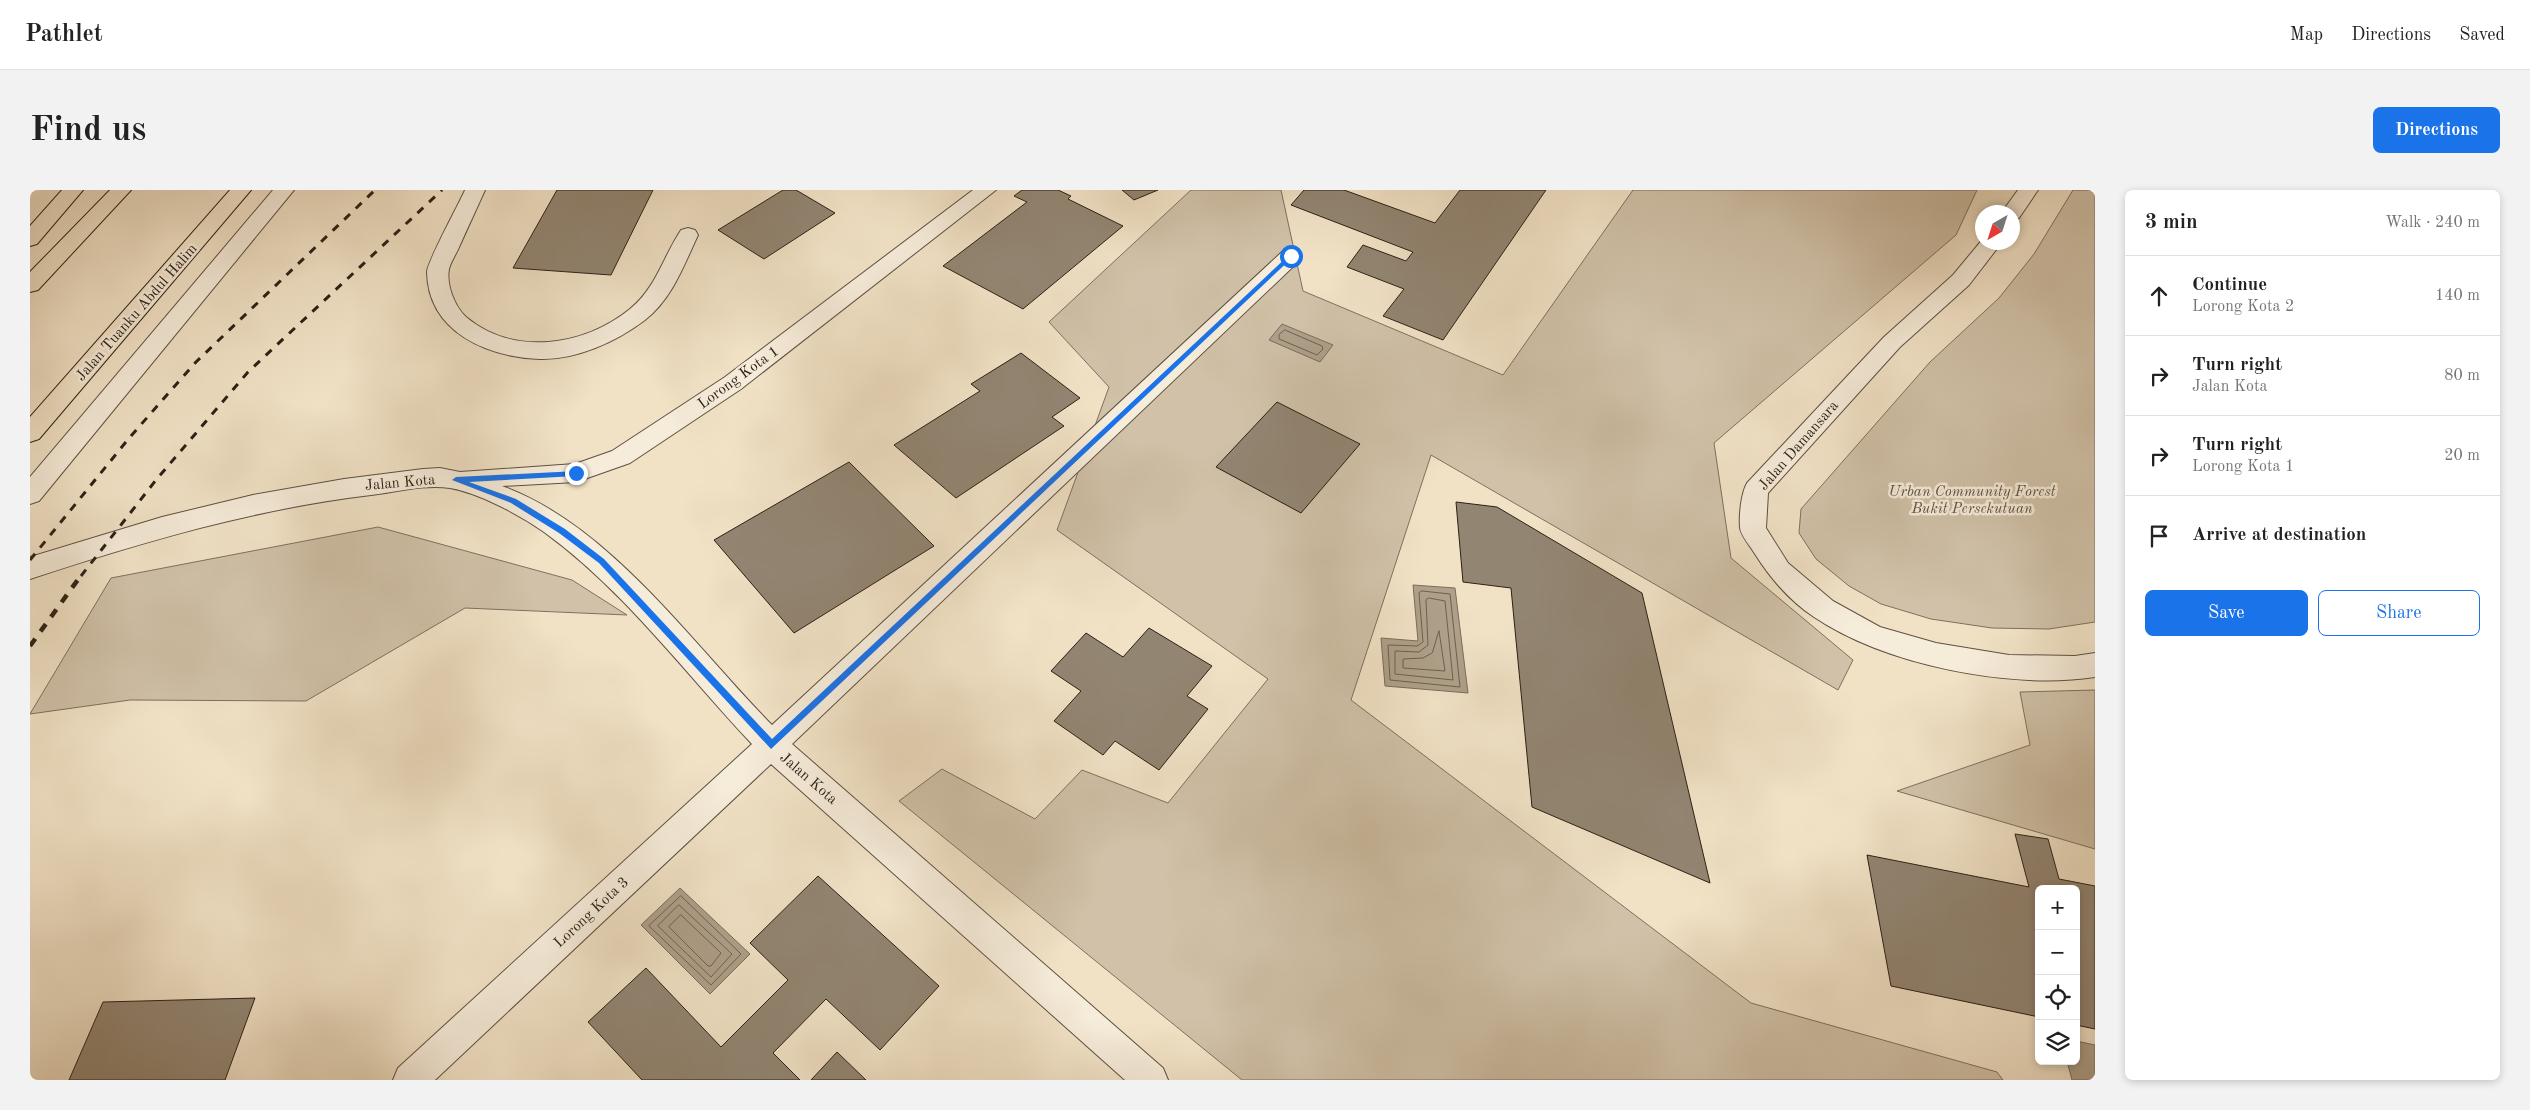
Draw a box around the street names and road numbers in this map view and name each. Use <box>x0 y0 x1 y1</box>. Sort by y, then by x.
street label: Jalan Tuanku Abdul Halim <box>74 242 201 384</box>
street label: Lorong Kota 1 <box>696 344 782 412</box>
street label: Jalan Damansara <box>1756 398 1842 494</box>
street label: Jalan Kota <box>364 473 437 494</box>
street label: Jalan Kota <box>776 750 840 808</box>
street label: Lorong Kota 3 <box>552 875 632 951</box>

